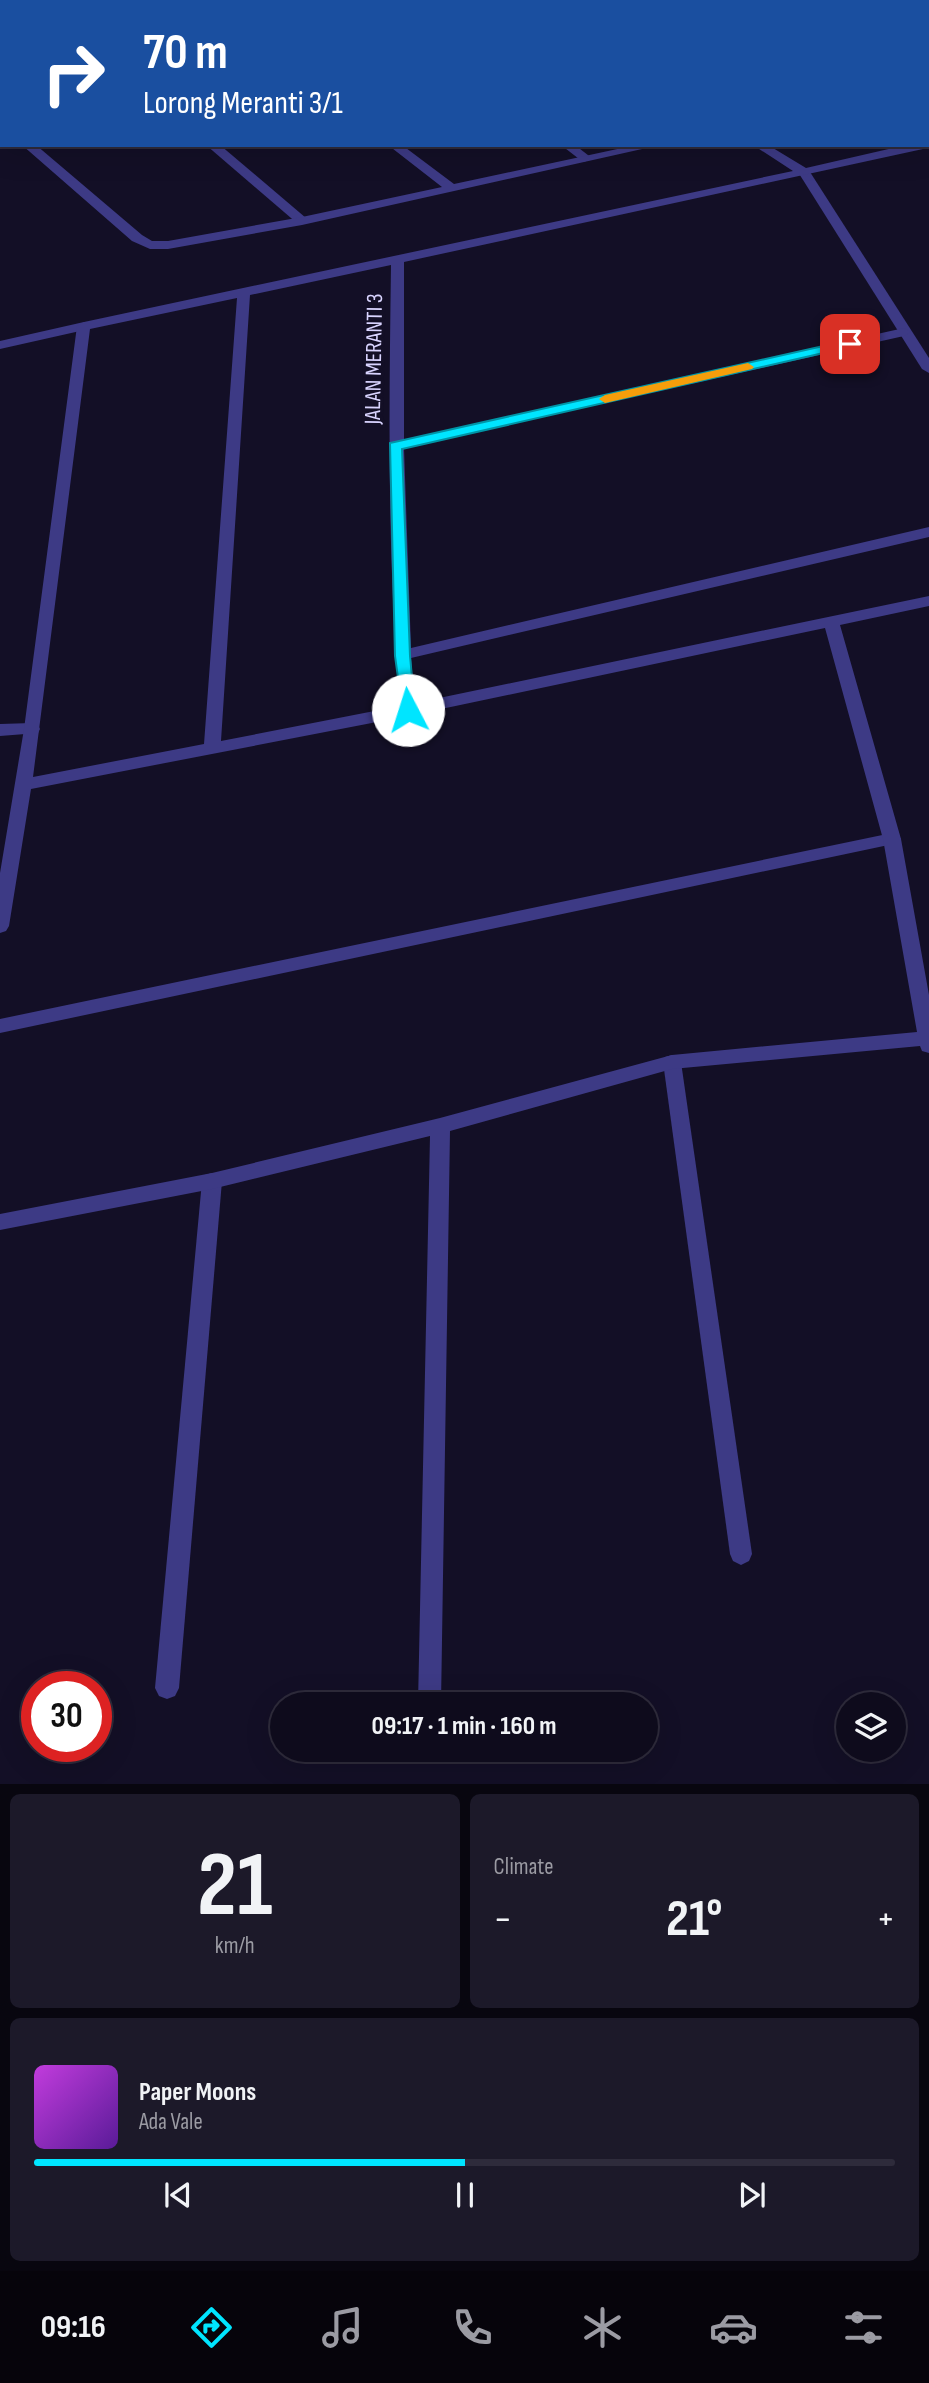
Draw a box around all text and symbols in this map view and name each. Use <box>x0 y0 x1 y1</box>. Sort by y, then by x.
text: 70 m <box>143 24 228 83</box>
icon: right <box>28 28 119 119</box>
text: Lorong Meranti 3/1 <box>143 84 343 123</box>
street label: JALAN MERANTI 3 <box>359 293 389 426</box>
pin <box>820 314 880 374</box>
icon: arrive <box>831 325 869 363</box>
position arrow <box>371 673 445 747</box>
speed limit sign: 30 <box>21 1671 112 1762</box>
map controls <box>836 1692 906 1762</box>
button: layers <box>836 1692 906 1762</box>
text: 09:17 · 1 min · 160 m <box>372 1711 556 1742</box>
text: 21 <box>197 1832 273 1941</box>
text: Climate <box>494 1853 553 1881</box>
text: 21° <box>666 1888 722 1951</box>
text: − <box>494 1897 512 1942</box>
text: + <box>876 1897 895 1942</box>
text: km/h <box>215 1932 255 1960</box>
text: Paper Moons <box>139 2077 256 2108</box>
text: Ada Vale <box>139 2108 203 2136</box>
icon: previous <box>159 2176 197 2214</box>
icon: pause <box>446 2176 484 2214</box>
icon: next <box>733 2176 771 2214</box>
icon: directions <box>187 2303 236 2352</box>
icon: music <box>318 2303 367 2352</box>
icon: phone <box>448 2303 497 2352</box>
icon: climate <box>578 2303 627 2352</box>
icon: car <box>709 2303 758 2352</box>
icon: filters <box>839 2303 888 2352</box>
text: 09:16 <box>41 2308 106 2347</box>

